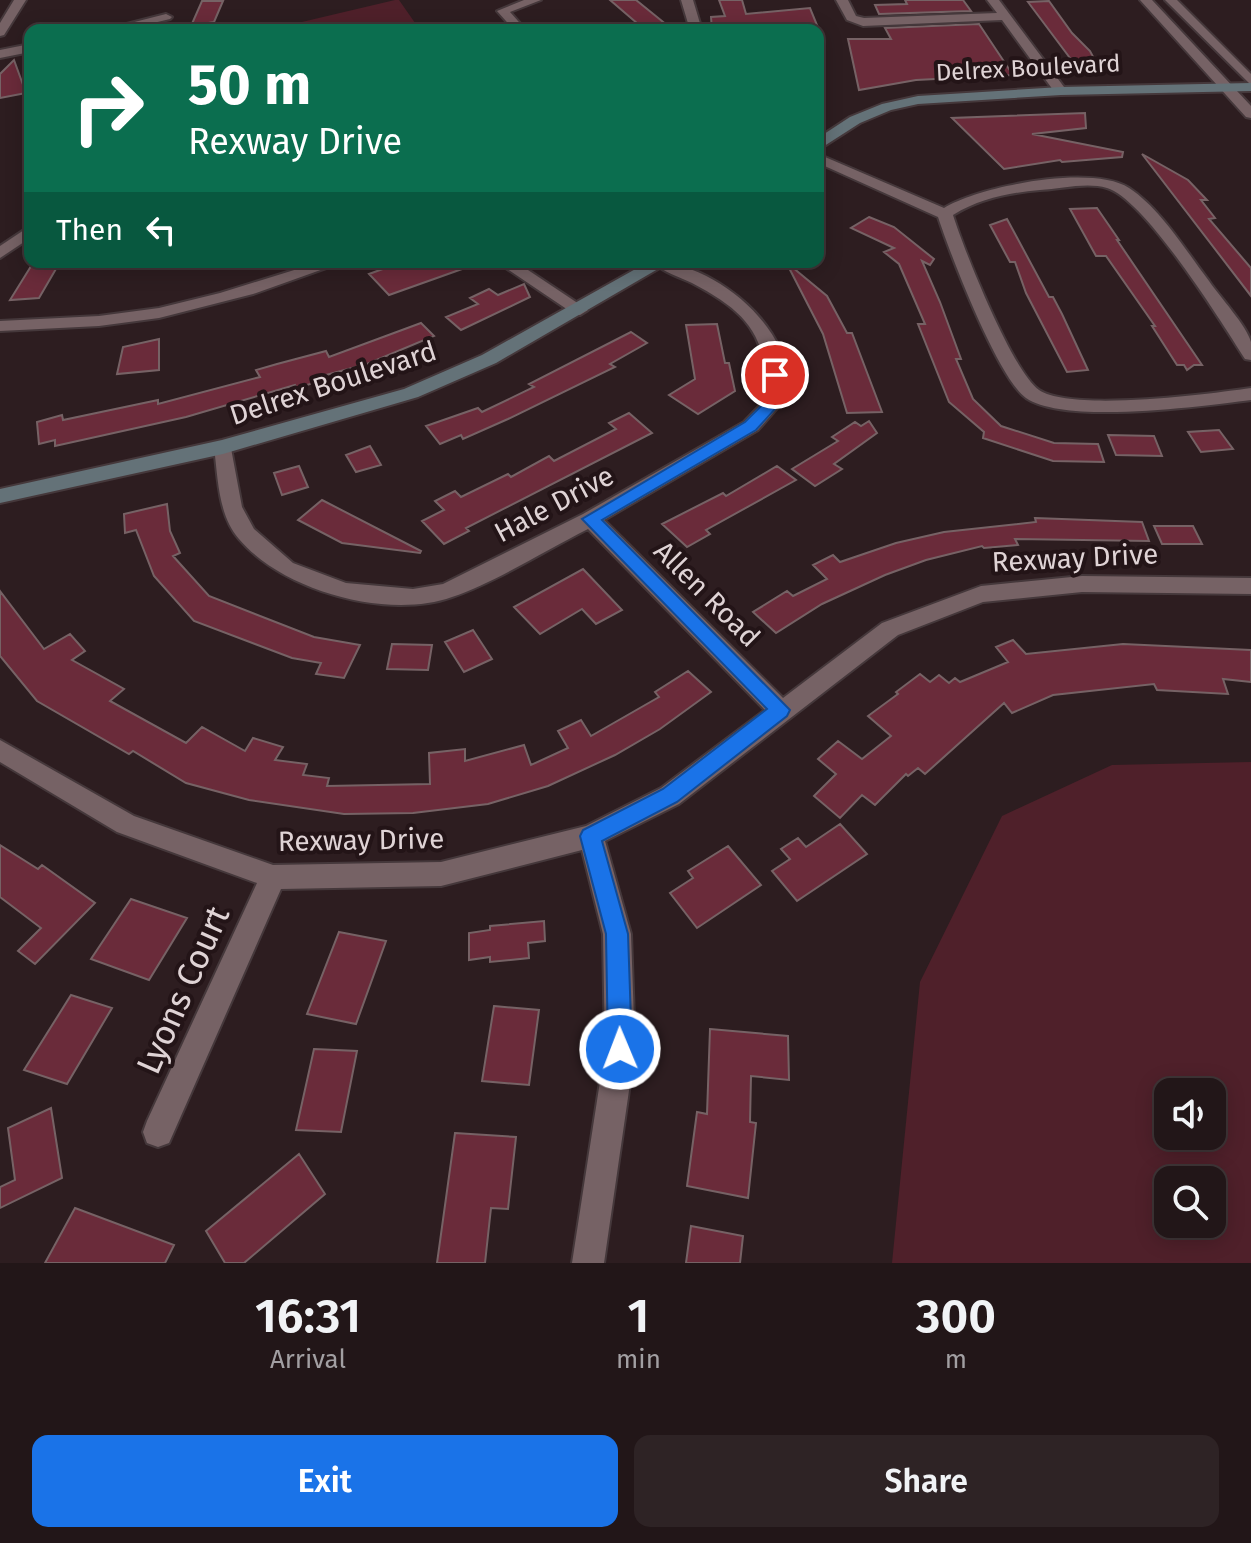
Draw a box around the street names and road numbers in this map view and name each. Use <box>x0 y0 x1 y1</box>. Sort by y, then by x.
street label: Delrex Boulevard <box>935 49 1121 87</box>
street label: Delrex Boulevard <box>225 334 441 432</box>
street label: Hale Drive <box>489 459 619 549</box>
street label: Allen Road <box>647 534 767 654</box>
street label: Rexway Drive <box>991 537 1159 579</box>
street label: Rexway Drive <box>277 822 445 858</box>
street label: Lyons Court <box>128 899 238 1080</box>

